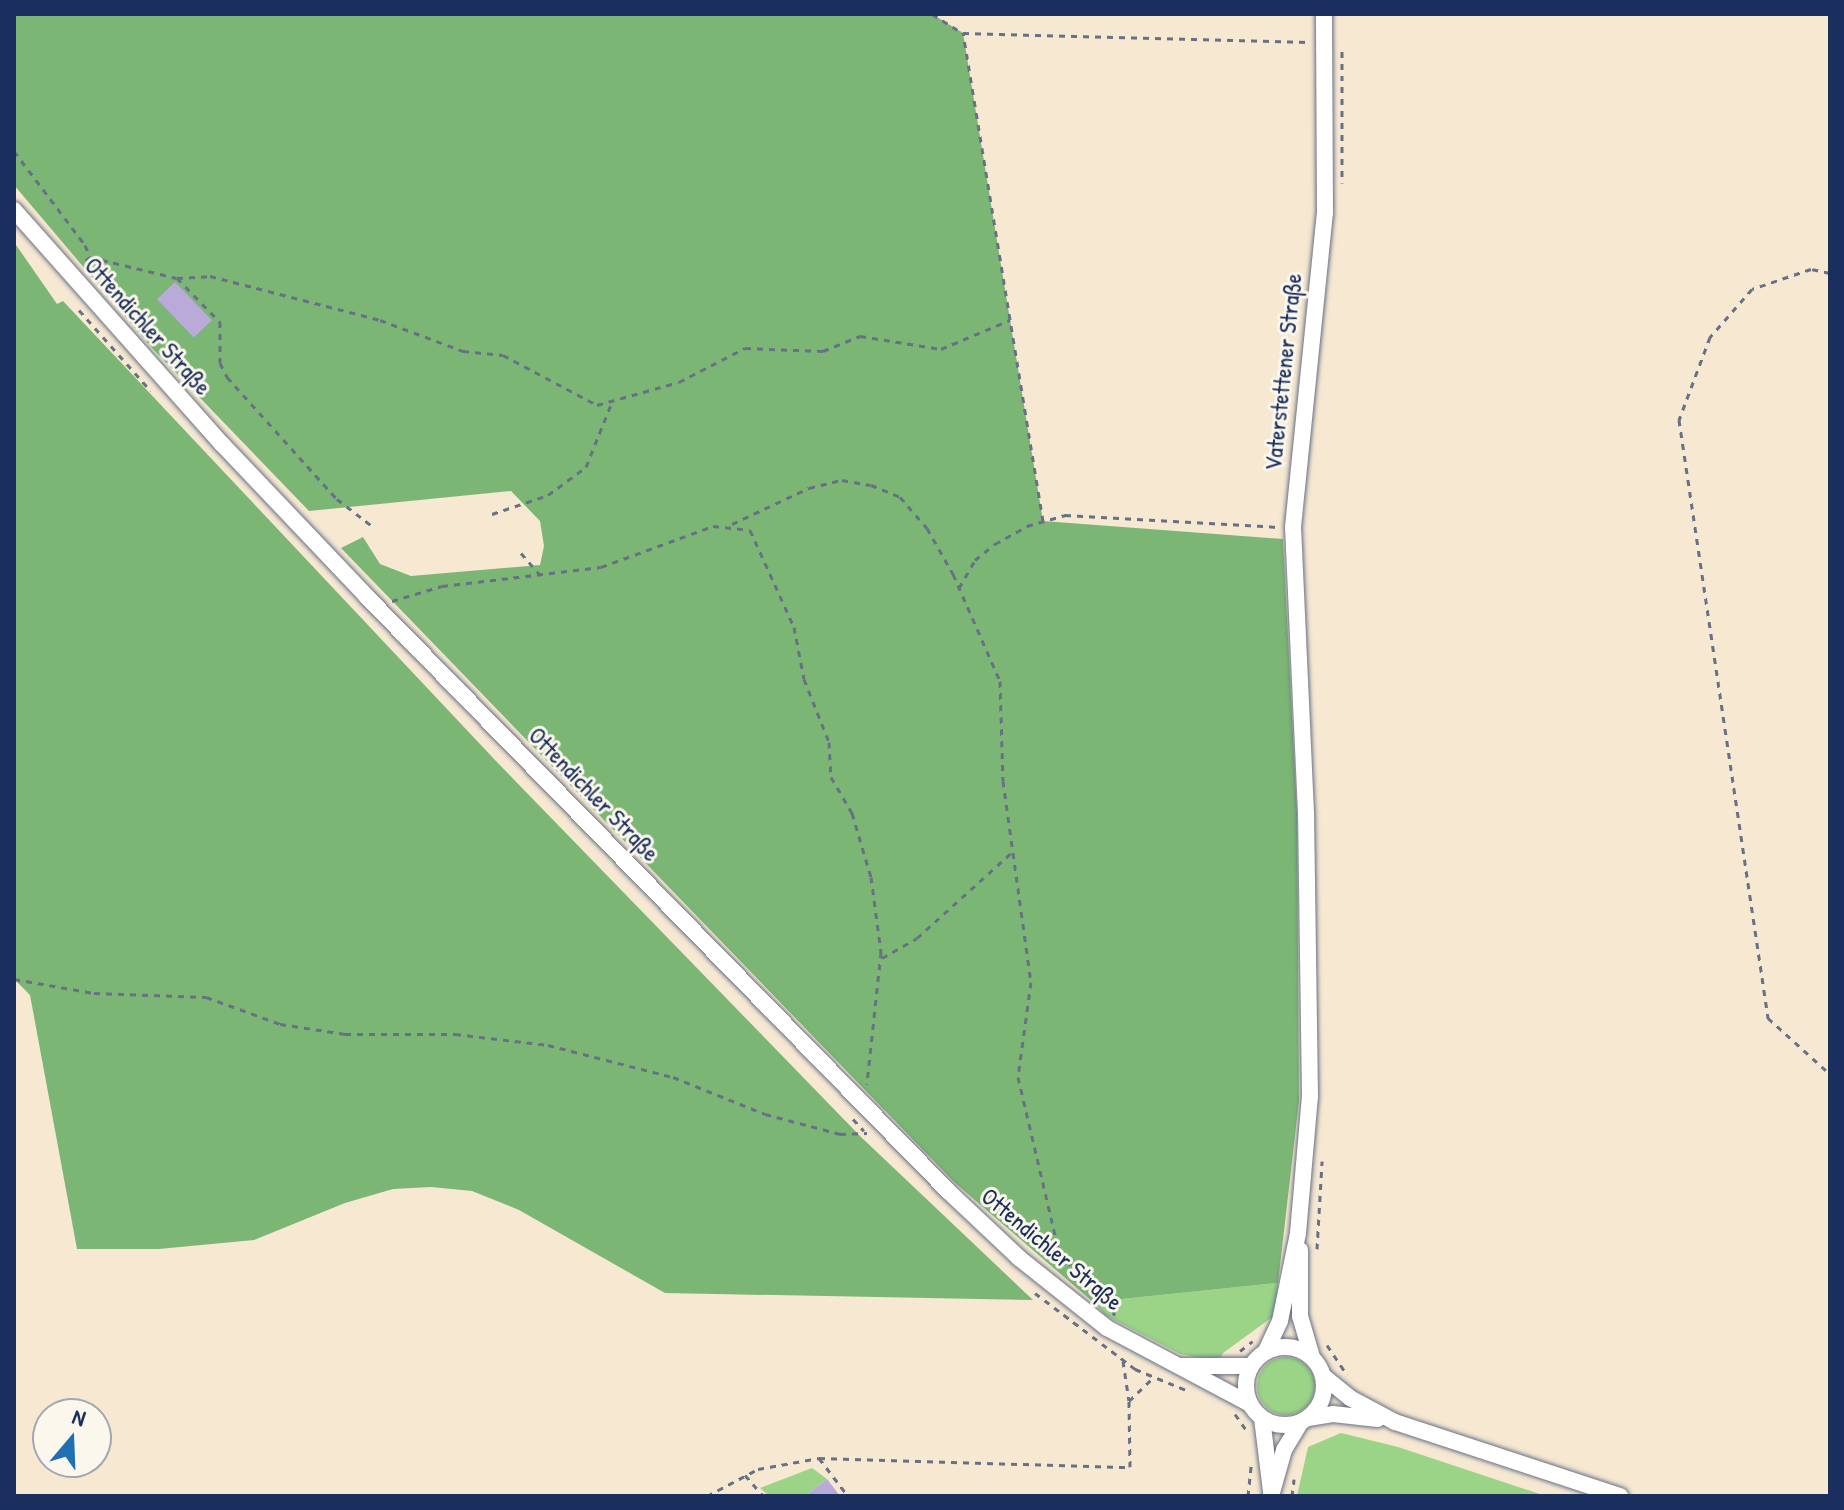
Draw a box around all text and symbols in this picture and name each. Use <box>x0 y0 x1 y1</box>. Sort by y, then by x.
street label: Ottendichler Straße <box>79 251 217 401</box>
street label: Vaterstettener Straße <box>1258 272 1308 472</box>
street label: Ottendichler Straße <box>523 721 665 867</box>
street label: Ottendichler Straße <box>976 1182 1128 1316</box>
north arrow <box>32 1398 112 1478</box>
text: N <box>69 1401 90 1433</box>

